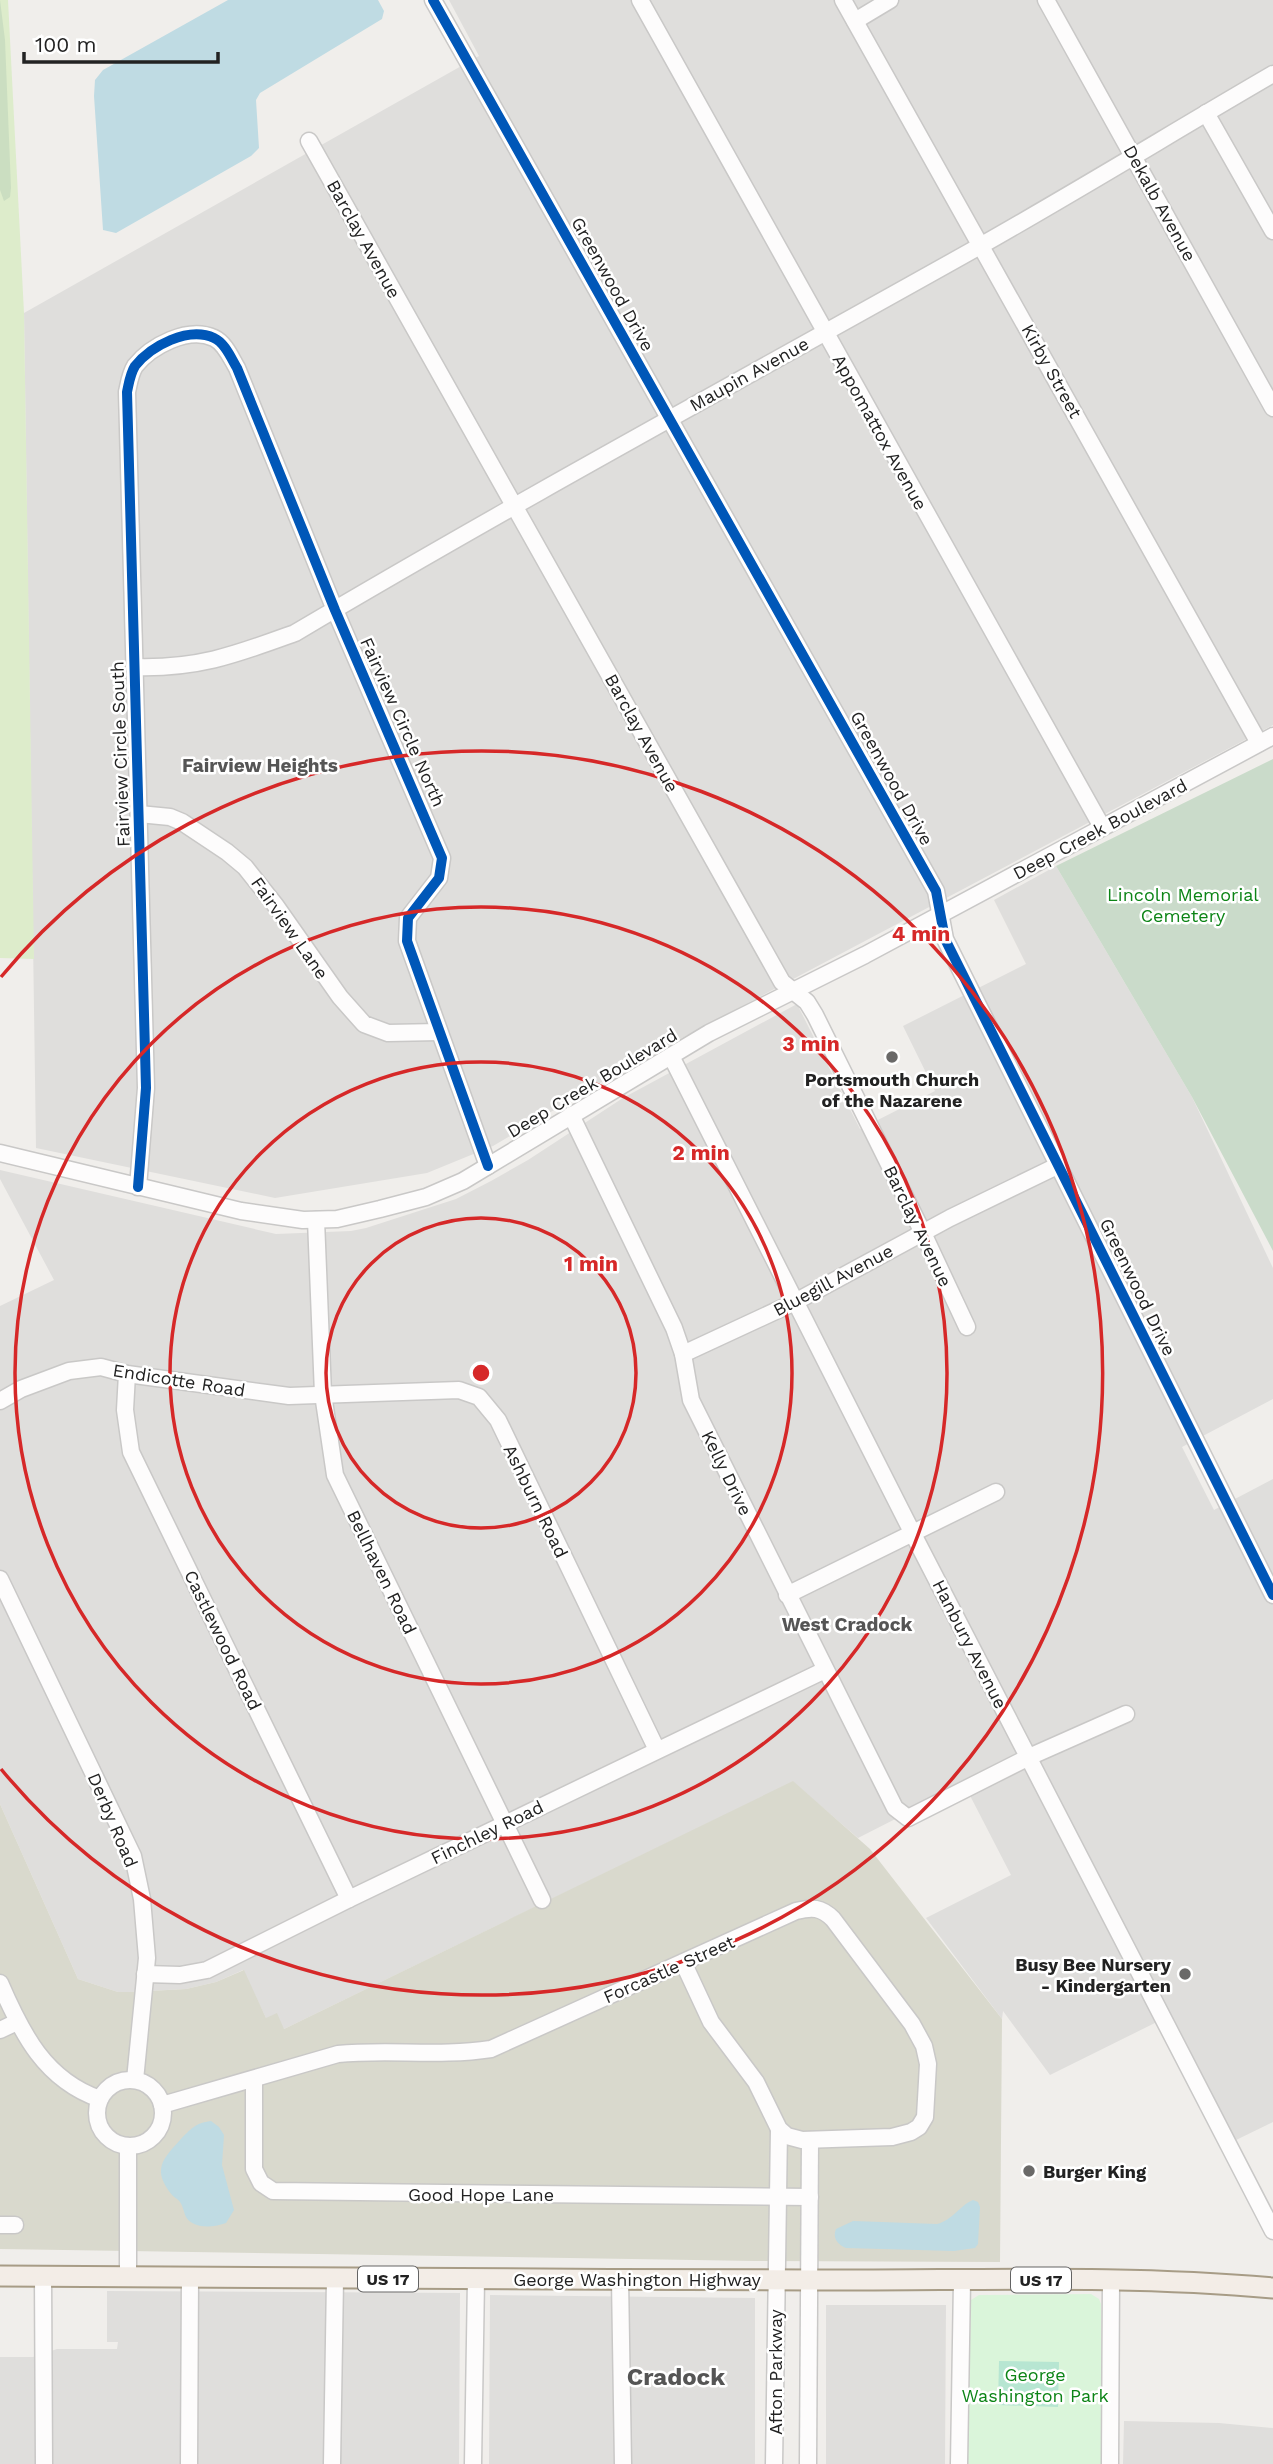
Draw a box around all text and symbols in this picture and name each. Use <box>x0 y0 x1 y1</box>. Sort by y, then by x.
scale bar <box>24 21 219 65</box>
text: 100 m <box>35 32 97 57</box>
street label: Dekalb Avenue <box>1119 141 1201 265</box>
street label: Barclay Avenue <box>323 176 405 302</box>
street label: Greenwood Drive <box>567 213 659 355</box>
street label: Kirby Street <box>1018 320 1087 422</box>
street label: Maupin Avenue <box>686 333 812 415</box>
street label: Appomattox Avenue <box>828 350 932 514</box>
street label: Fairview Circle North <box>356 634 450 810</box>
street label: Fairview Circle South <box>106 661 134 847</box>
street label: Barclay Avenue <box>601 670 683 796</box>
street label: Greenwood Drive <box>846 707 938 849</box>
district label: Fairview Heights <box>182 754 338 777</box>
street label: Deep Creek Boulevard <box>1009 774 1191 884</box>
street label: Fairview Lane <box>247 873 333 983</box>
park label: Lincoln Memorial Cemetery <box>1107 884 1259 926</box>
text: 4 min <box>892 921 950 946</box>
street label: Deep Creek Boulevard <box>503 1024 681 1142</box>
text: 3 min <box>782 1031 840 1056</box>
marker: Portsmouth Church of the Nazarene <box>884 1049 900 1065</box>
place label: Portsmouth Church of the Nazarene <box>805 1069 979 1111</box>
text: 2 min <box>672 1140 730 1165</box>
street label: Barclay Avenue <box>880 1162 956 1290</box>
street label: Greenwood Drive <box>1096 1215 1180 1359</box>
street label: Bluegill Avenue <box>770 1240 896 1320</box>
text: 1 min <box>564 1251 618 1276</box>
street label: Endicotte Road <box>111 1359 247 1401</box>
centre of rings <box>469 1361 493 1385</box>
street label: Kelly Drive <box>697 1427 757 1519</box>
street label: Ashburn Road <box>500 1441 572 1561</box>
street label: Bellhaven Road <box>343 1507 421 1637</box>
street label: Castlewood Road <box>180 1567 266 1713</box>
street label: Hanbury Avenue <box>928 1576 1012 1712</box>
district label: West Cradock <box>782 1613 912 1636</box>
street label: Derby Road <box>84 1770 142 1870</box>
street label: Finchley Road <box>427 1796 547 1868</box>
street label: Forcastle Street <box>600 1930 738 2007</box>
place label: Busy Bee Nursery - Kindergarten <box>1015 1954 1172 1996</box>
marker: Busy Bee Nursery - Kindergarten <box>1177 1966 1193 1982</box>
place label: Burger King <box>1043 2161 1147 2182</box>
marker: Burger King <box>1021 2163 1037 2179</box>
street label: Good Hope Lane <box>408 2184 554 2205</box>
road number: US 17 <box>358 2266 418 2292</box>
road number: US 17 <box>1011 2268 1071 2292</box>
street label: George Washington Highway <box>513 2269 762 2290</box>
street label: Afton Parkway <box>765 2308 786 2435</box>
district label: Cradock <box>627 2363 725 2391</box>
park label: George Washington Park <box>961 2364 1109 2406</box>

